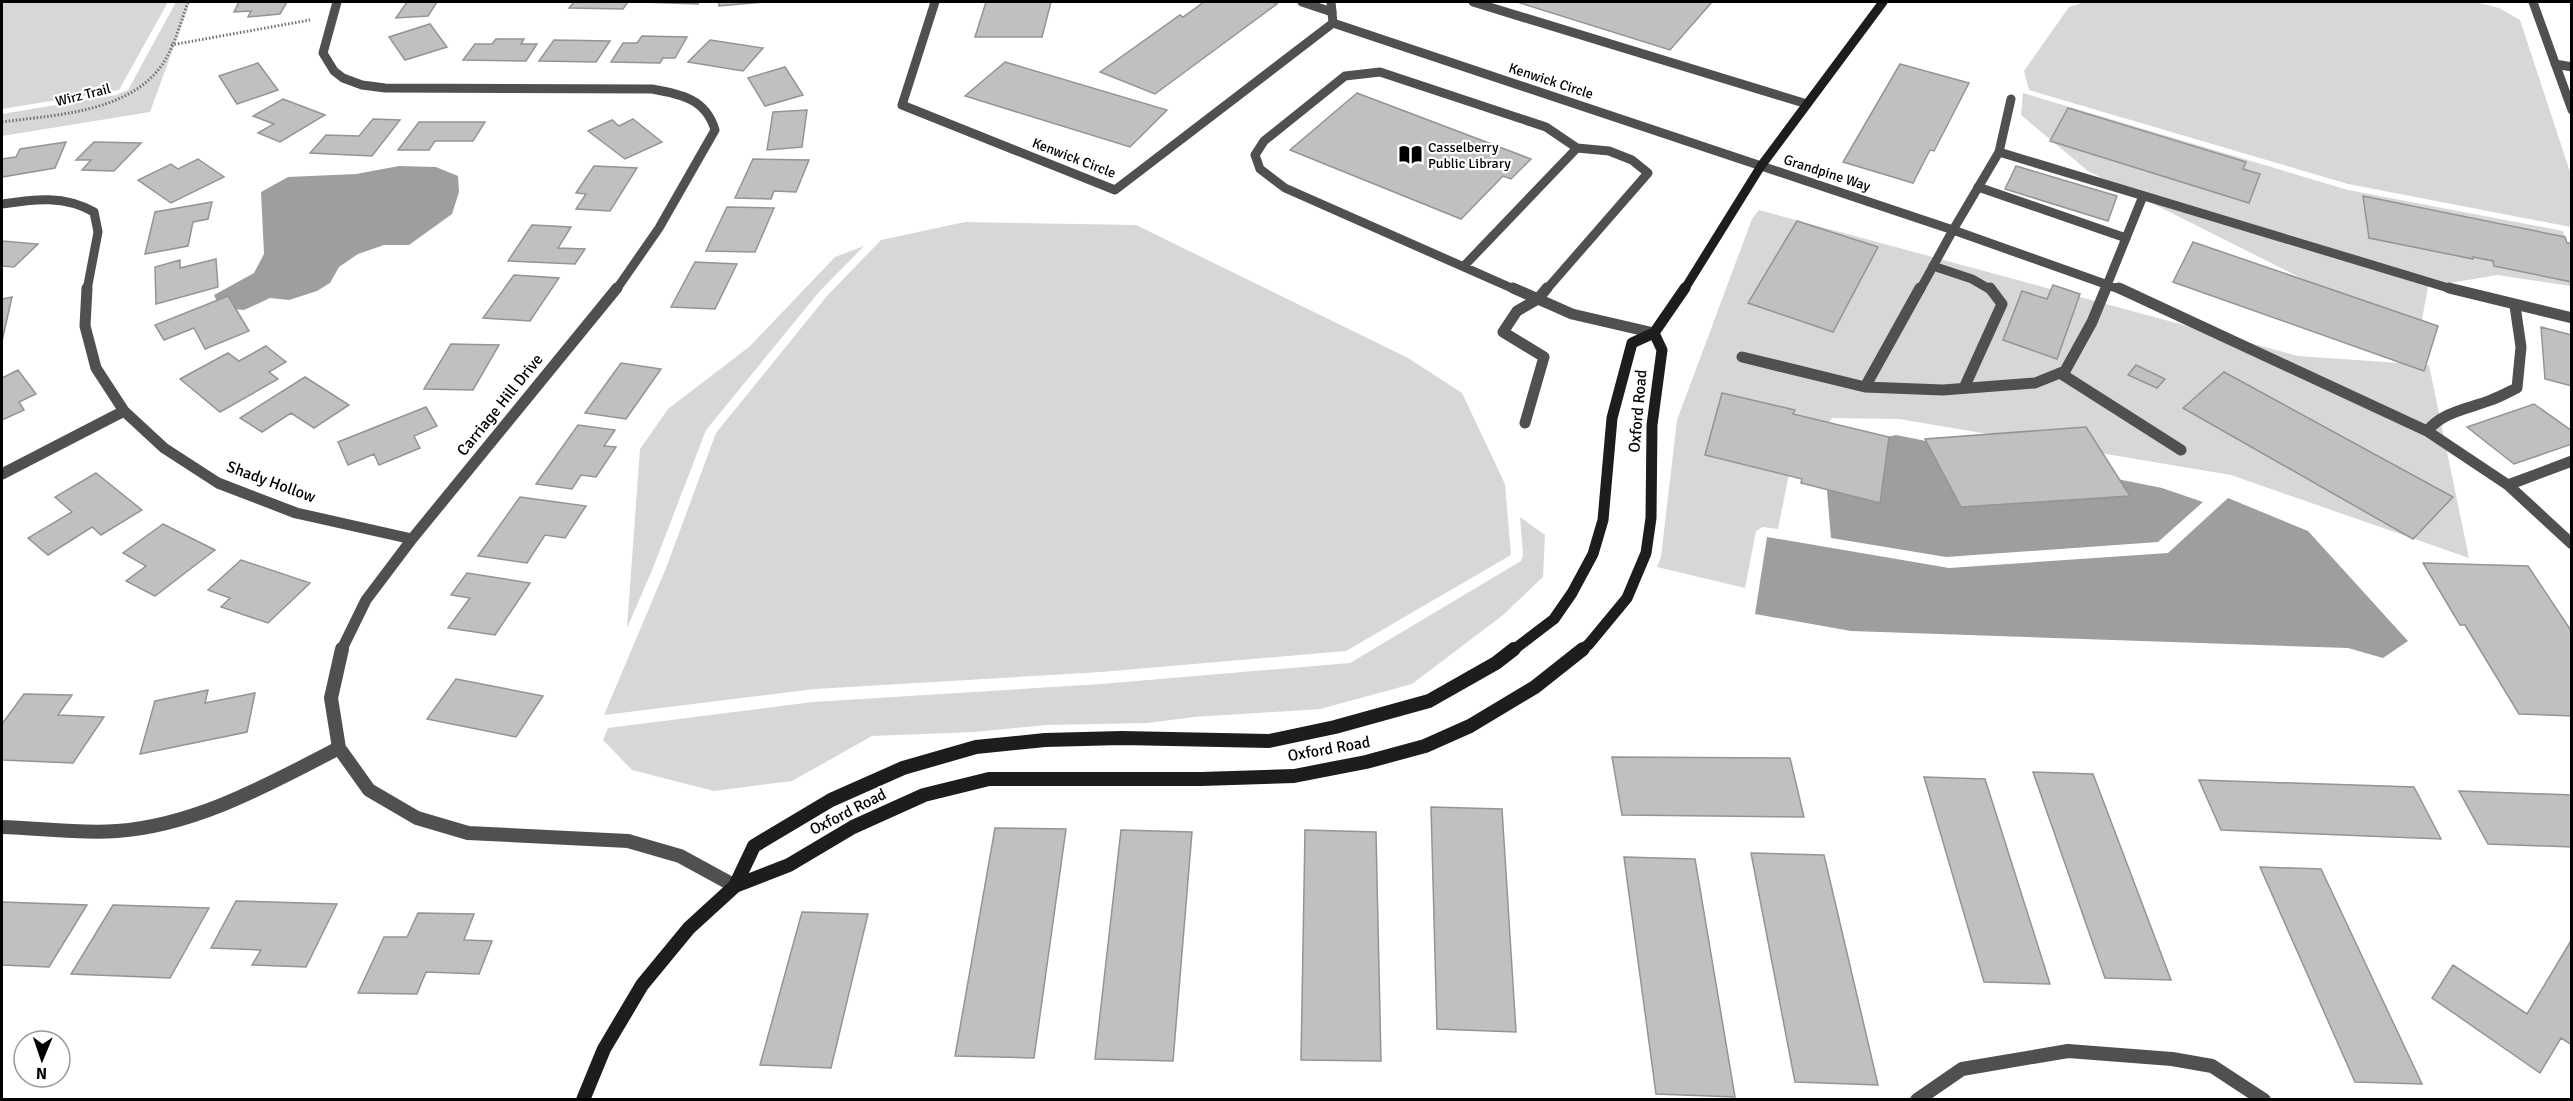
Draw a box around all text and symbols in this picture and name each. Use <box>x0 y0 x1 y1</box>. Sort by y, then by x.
street label: Kenwick Circle <box>1507 59 1595 103</box>
street label: Wirz Trail <box>53 80 113 110</box>
street label: Kenwick Circle <box>1030 134 1118 182</box>
place label: Casselberry Public Library <box>1428 139 1511 172</box>
library icon: Casselberry Public Library <box>1397 142 1423 168</box>
street label: Grandpine Way <box>1782 151 1873 195</box>
street label: Carriage Hill Drive <box>453 350 547 460</box>
street label: Oxford Road <box>1624 369 1652 453</box>
street label: Shady Hollow <box>224 457 319 507</box>
street label: Oxford Road <box>1286 732 1372 766</box>
street label: Oxford Road <box>806 784 890 840</box>
north arrow <box>12 1029 72 1089</box>
text: N <box>36 1063 47 1083</box>

